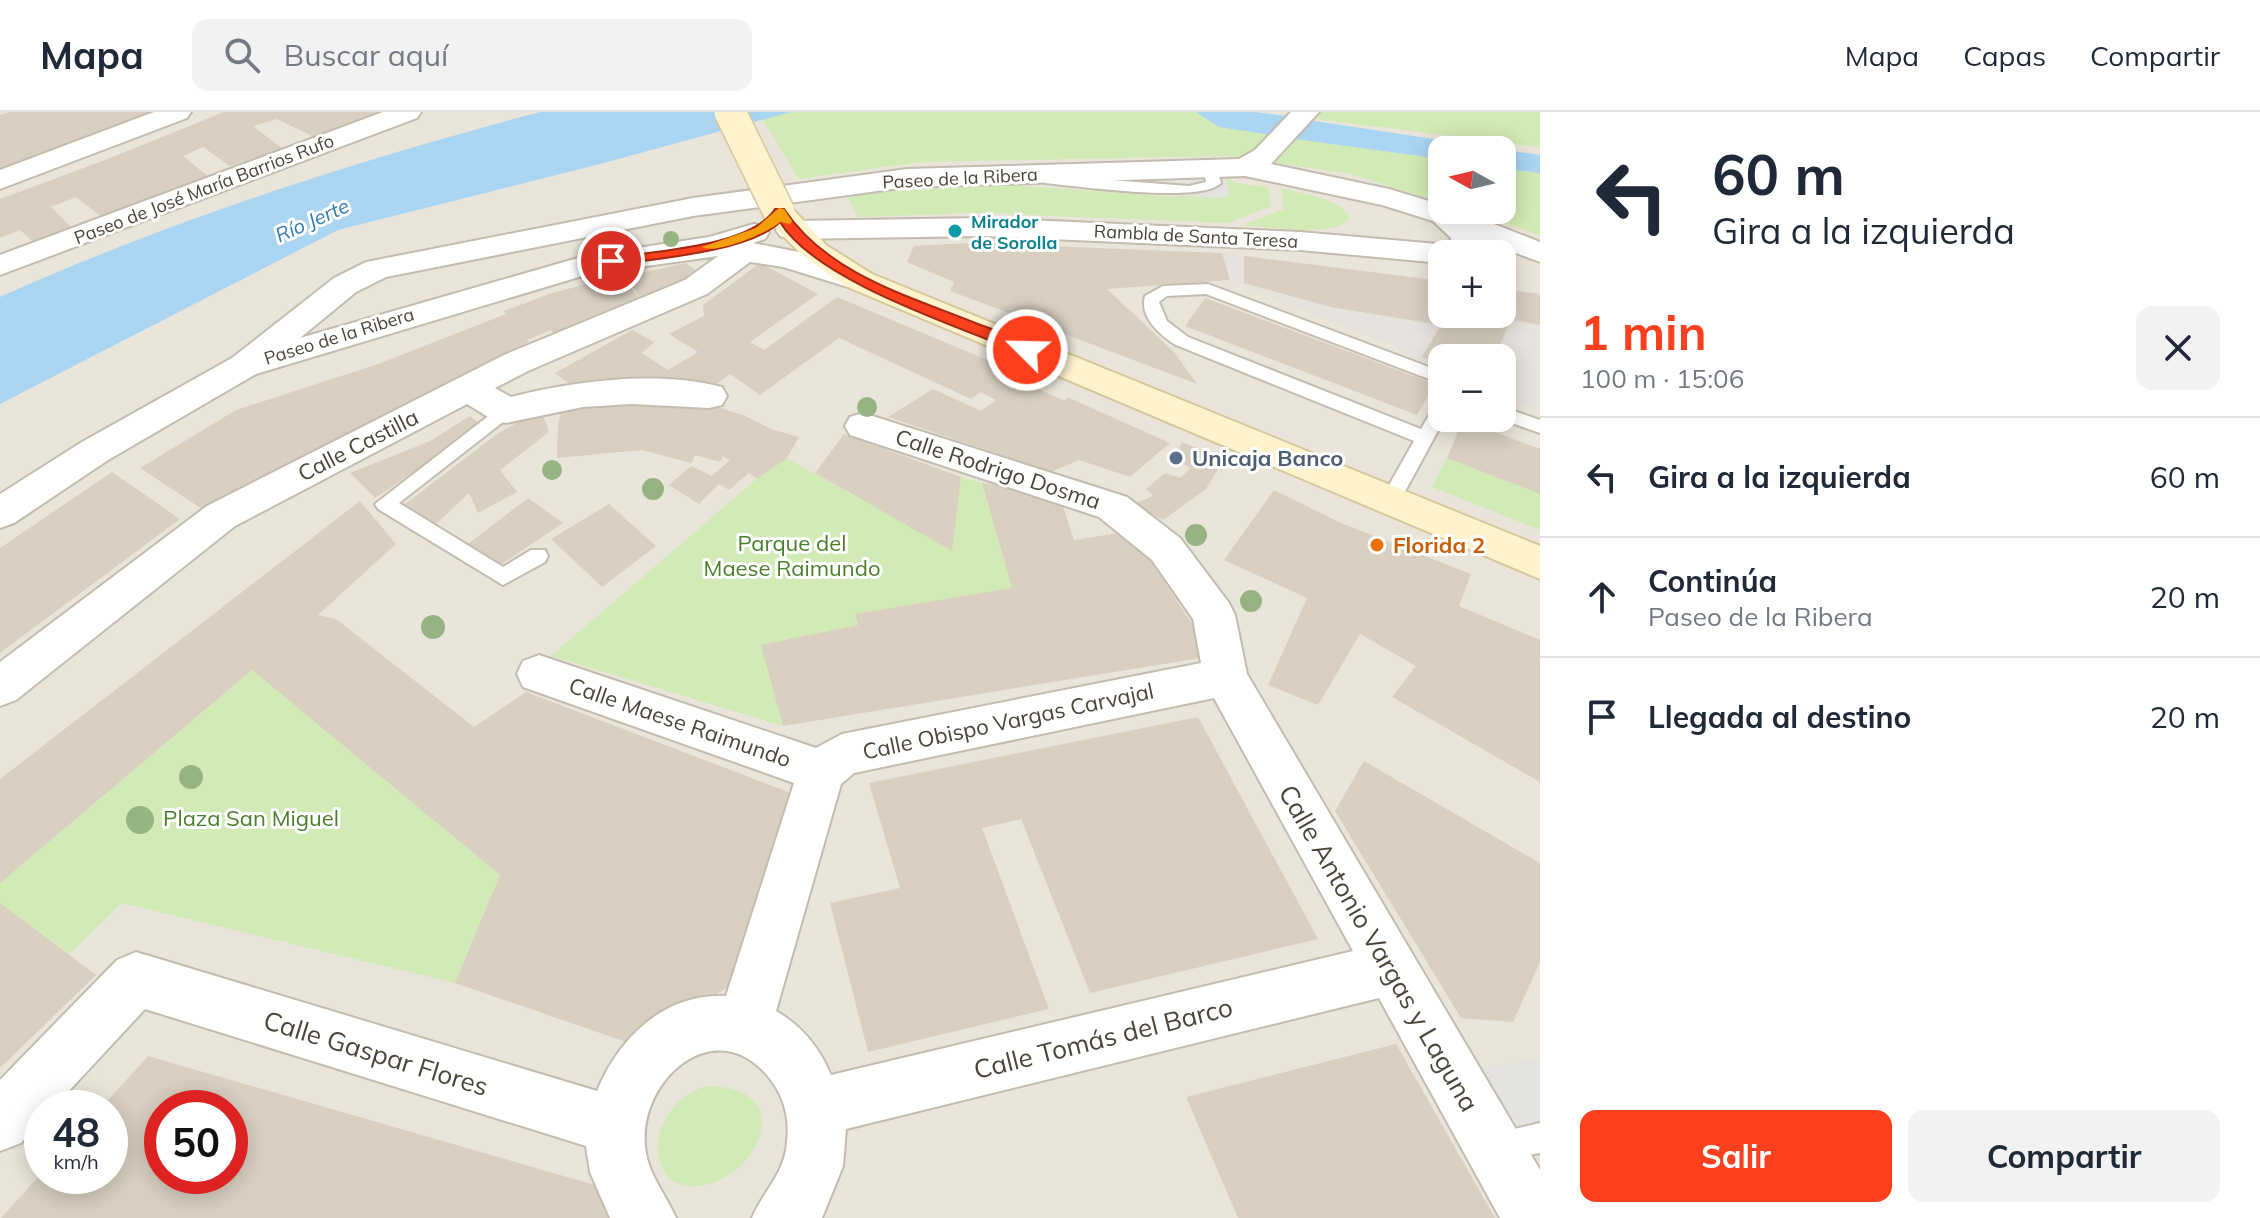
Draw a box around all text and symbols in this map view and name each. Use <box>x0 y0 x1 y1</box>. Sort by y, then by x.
search box <box>192 19 752 91</box>
text: Mapa <box>40 31 144 79</box>
icon: search <box>220 33 264 77</box>
text: Buscar aquí <box>284 36 448 74</box>
text: Mapa <box>1845 38 1919 73</box>
text: Capas <box>1963 38 2046 73</box>
text: Compartir <box>2090 38 2220 73</box>
street label: Paseo de José María Barrios Rufo <box>71 129 337 249</box>
north arrow <box>1428 136 1516 224</box>
map controls <box>1428 136 1516 432</box>
text: 60 m <box>1712 139 1845 209</box>
icon: left <box>1580 144 1684 248</box>
street label: Paseo de la Ribera <box>882 162 1038 194</box>
water label: Río Jerte <box>271 193 353 247</box>
text: Gira a la izquierda <box>1712 208 2015 253</box>
place label: Mirador de Sorolla <box>971 210 1057 254</box>
street label: Rambla de Santa Teresa <box>1093 219 1299 253</box>
marker: Mirador de Sorolla <box>946 222 964 240</box>
pin <box>577 227 645 295</box>
icon: arrive <box>589 239 633 283</box>
button: + <box>1428 240 1516 328</box>
street label: Paseo de la Ribera <box>261 302 417 370</box>
text: 1 min <box>1580 302 1707 362</box>
button: close <box>2136 306 2220 390</box>
position arrow <box>985 308 1069 392</box>
button: − <box>1428 344 1516 432</box>
text: 100 m · 15:06 <box>1580 362 1744 395</box>
street label: Calle Castilla <box>293 403 423 487</box>
street label: Calle Rodrigo Dosma <box>892 423 1104 515</box>
place label: Unicaja Banco <box>1192 444 1343 472</box>
marker: Unicaja Banco <box>1167 449 1185 467</box>
icon: left <box>1580 455 1624 499</box>
text: Gira a la izquierda <box>1648 458 1911 496</box>
text: 60 m <box>2150 458 2220 496</box>
park label: Parque del Maese Raimundo <box>704 529 880 582</box>
place label: Florida 2 <box>1393 531 1485 559</box>
marker: Florida 2 <box>1368 536 1386 554</box>
text: Continúa <box>1648 562 1777 600</box>
icon: ahead <box>1580 575 1624 619</box>
text: 20 m <box>2150 578 2220 616</box>
text: Paseo de la Ribera <box>1648 600 1873 633</box>
street label: Calle Maese Raimundo <box>565 671 795 773</box>
street label: Calle Obispo Vargas Carvajal <box>860 676 1156 766</box>
icon: arrive <box>1580 695 1624 739</box>
text: Llegada al destino <box>1648 698 1911 736</box>
text: 20 m <box>2150 698 2220 736</box>
street label: Calle Antonio Vargas y Laguna <box>1272 779 1486 1117</box>
park label: Plaza San Miguel <box>163 804 339 832</box>
street label: Calle Tomás del Barco <box>970 990 1236 1086</box>
street label: Calle Gaspar Flores <box>260 1003 492 1103</box>
speed limit sign: 50 <box>144 1090 248 1194</box>
text: 48 <box>52 1107 100 1157</box>
button: Salir <box>1580 1110 1892 1202</box>
button: Compartir <box>1908 1110 2220 1202</box>
text: km/h <box>53 1149 99 1174</box>

